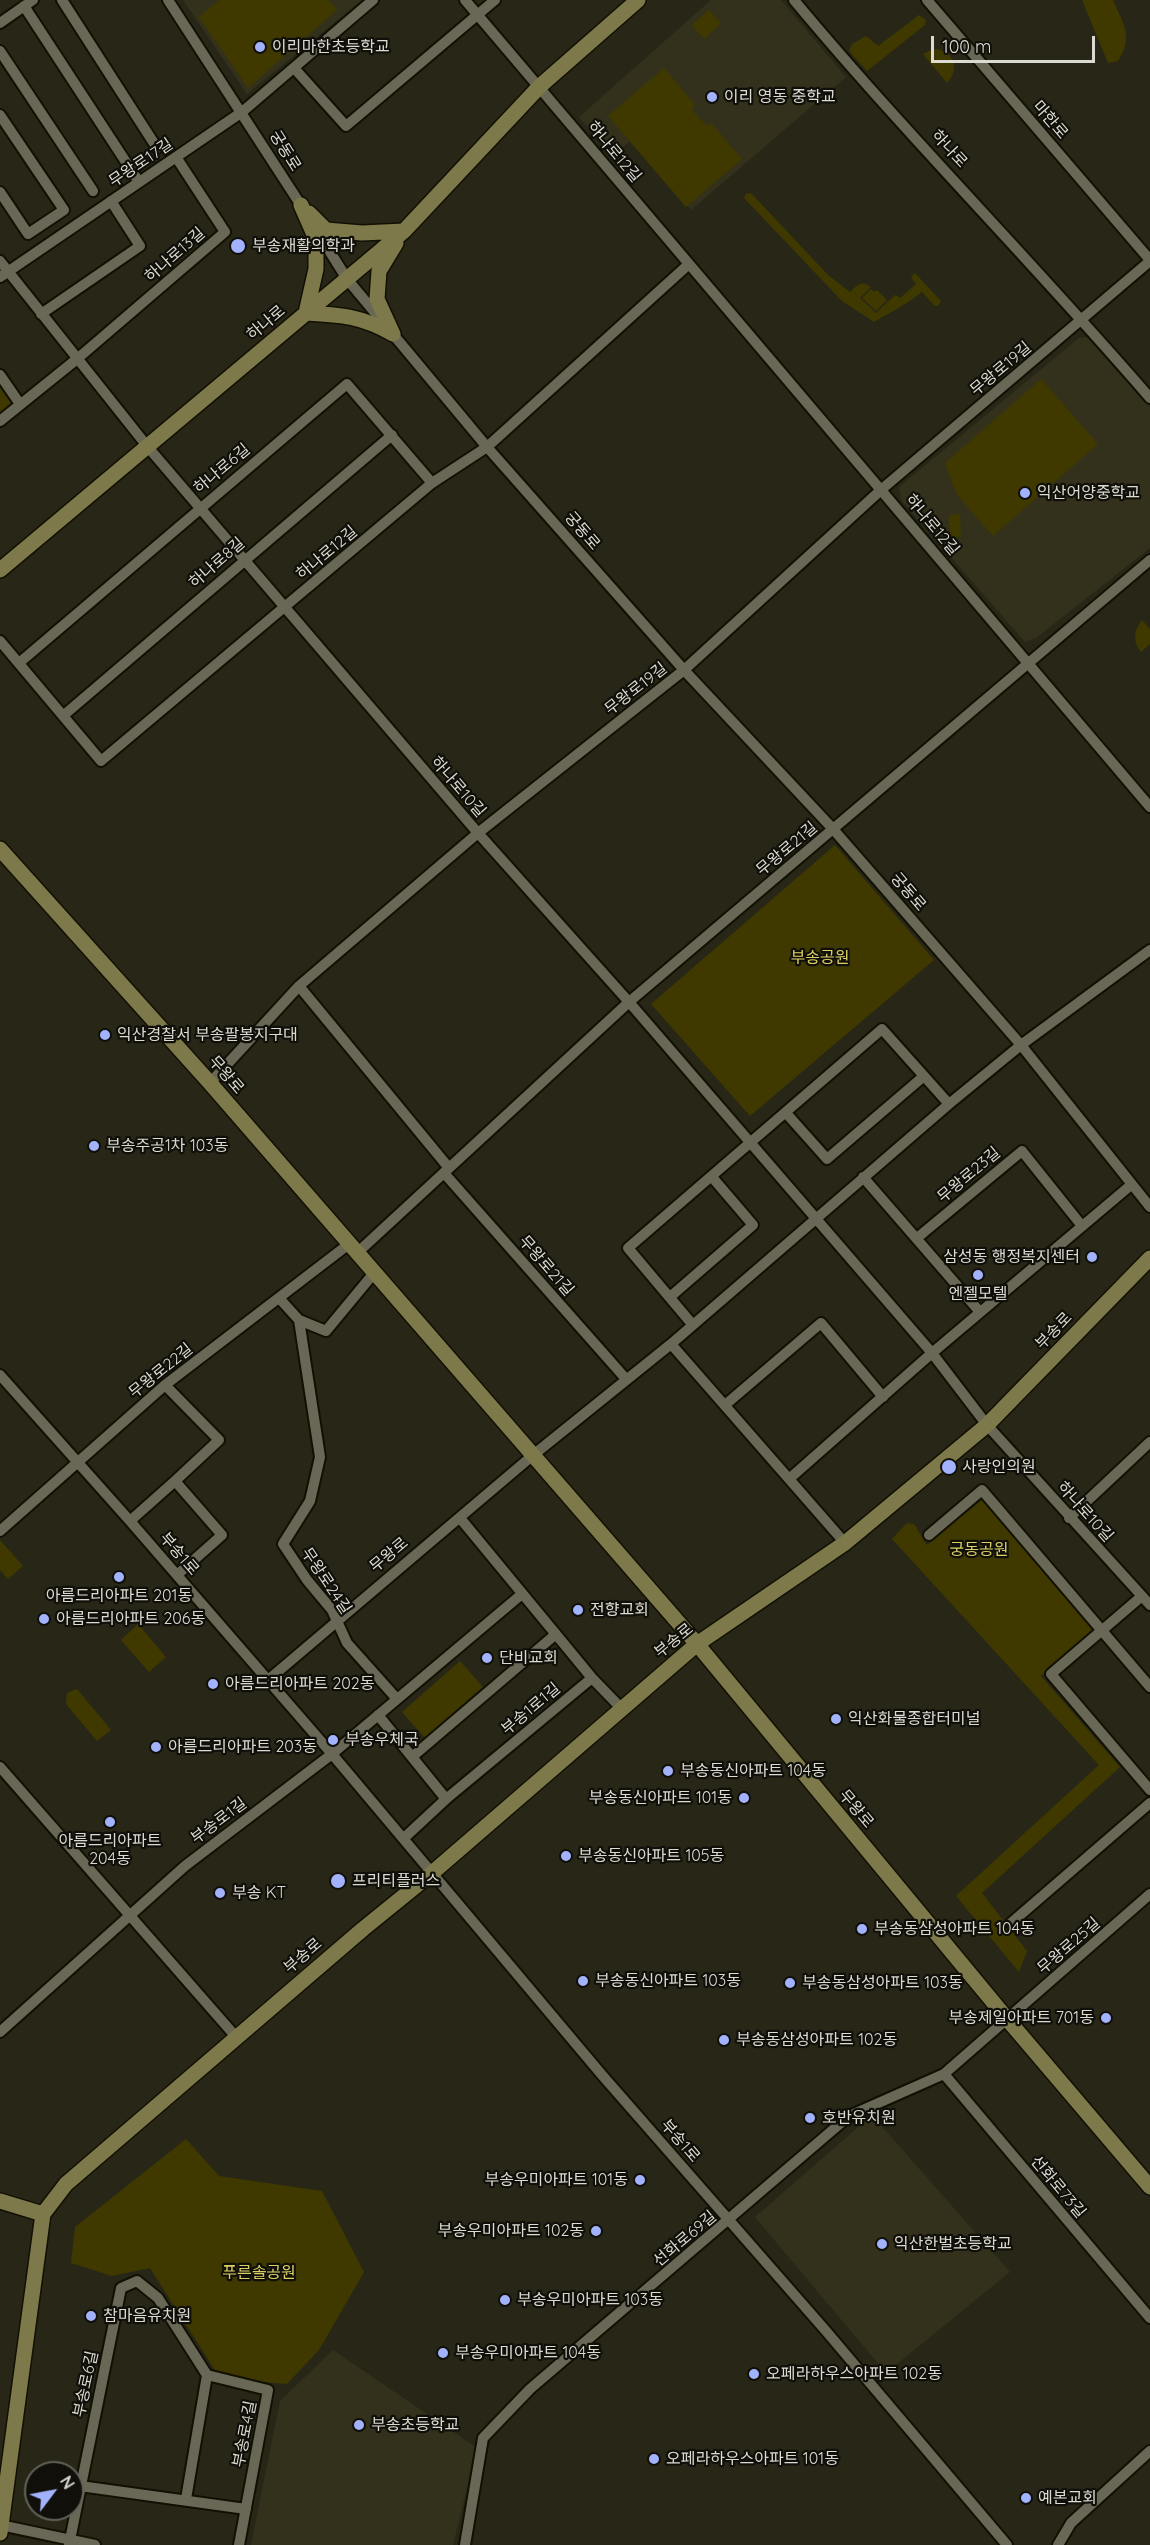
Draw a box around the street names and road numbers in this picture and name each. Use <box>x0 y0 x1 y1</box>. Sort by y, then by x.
street label: 마한로 <box>1028 97 1072 143</box>
street label: 하나로12길 <box>583 118 645 186</box>
street label: 하나로 <box>927 126 971 172</box>
street label: 궁동로 <box>265 127 305 175</box>
street label: 무왕로17길 <box>105 135 177 191</box>
street label: 하나로13길 <box>141 224 209 286</box>
street label: 하나로 <box>243 301 289 345</box>
street label: 무왕로19길 <box>967 338 1035 400</box>
street label: 하나로6길 <box>190 440 254 498</box>
street label: 하나로12길 <box>901 491 963 559</box>
street label: 궁동로 <box>560 508 604 554</box>
street label: 하나로12길 <box>293 522 361 584</box>
street label: 하나로8길 <box>185 534 249 592</box>
street label: 무왕로19길 <box>601 659 671 719</box>
street label: 하나로10길 <box>426 753 490 821</box>
street label: 무왕로21길 <box>753 818 821 880</box>
street label: 궁동로 <box>886 869 930 915</box>
street label: 무왕로 <box>204 1052 248 1098</box>
street label: 무왕로23길 <box>934 1143 1004 1207</box>
street label: 무왕로21길 <box>515 1232 577 1300</box>
street label: 부송로 <box>1032 1308 1076 1354</box>
street label: 무왕로22길 <box>125 1339 197 1403</box>
street label: 하나로10길 <box>1053 1478 1117 1546</box>
street label: 부송1로 <box>155 1529 203 1579</box>
street label: 무왕로 <box>366 1533 412 1577</box>
street label: 무왕로24길 <box>297 1544 355 1618</box>
street label: 부송로 <box>651 1620 697 1662</box>
street label: 부송1로1길 <box>498 1679 564 1739</box>
street label: 무왕로 <box>834 1786 878 1832</box>
street label: 부송로1길 <box>187 1794 251 1848</box>
street label: 무왕로25길 <box>1034 1914 1104 1978</box>
street label: 부송로 <box>280 1934 326 1978</box>
street label: 부송1로 <box>656 2116 704 2166</box>
street label: 선화로73길 <box>1026 2152 1090 2222</box>
street label: 선화로69길 <box>650 2207 720 2271</box>
street label: 부송로6길 <box>70 2349 102 2419</box>
street label: 부송로4길 <box>229 2399 261 2469</box>

